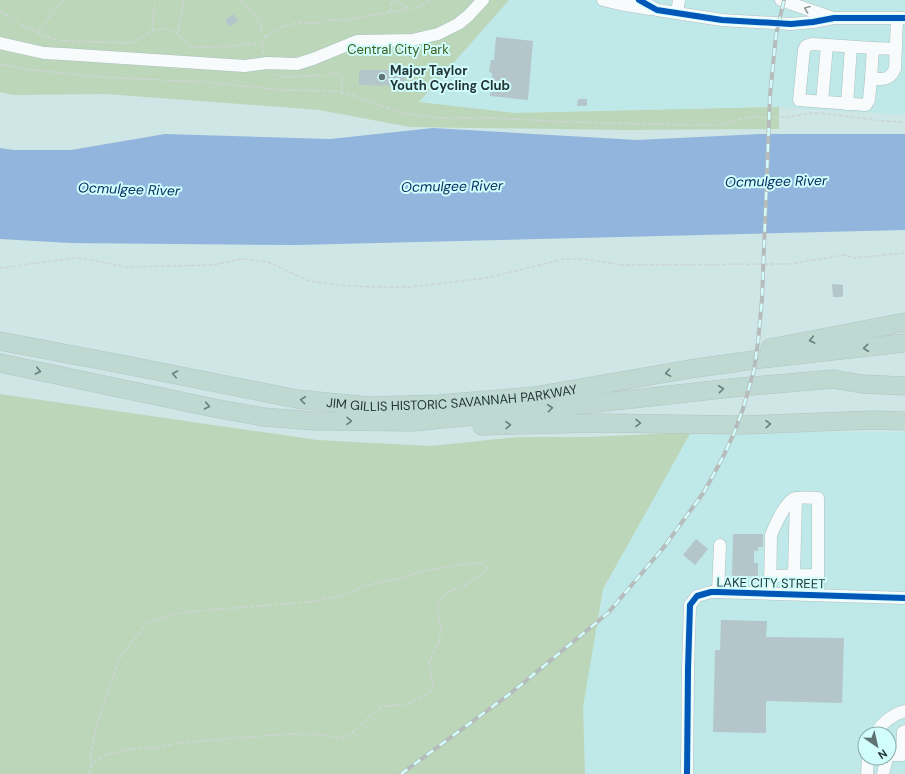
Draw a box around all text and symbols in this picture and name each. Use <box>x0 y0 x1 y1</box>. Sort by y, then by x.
one-way arrow <box>804 6 811 14</box>
park label: Central City Park <box>347 41 449 58</box>
place label: Major Taylor Youth Cycling Club <box>390 62 510 94</box>
marker: Major Taylor Youth Cycling Club <box>377 72 387 82</box>
water label: Ocmulgee River <box>725 171 828 191</box>
water label: Ocmulgee River <box>401 176 504 196</box>
water label: Ocmulgee River <box>78 178 181 200</box>
one-way arrow <box>809 336 815 344</box>
one-way arrow <box>863 343 869 352</box>
one-way arrow <box>35 366 41 374</box>
one-way arrow <box>665 368 671 377</box>
one-way arrow <box>172 371 178 379</box>
street label: JIM GILLIS HISTORIC SAVANNAH PARKWAY <box>326 380 579 415</box>
one-way arrow <box>718 385 724 394</box>
one-way arrow <box>300 396 306 405</box>
one-way arrow <box>203 402 210 410</box>
one-way arrow <box>547 404 553 413</box>
one-way arrow <box>346 417 352 425</box>
one-way arrow <box>635 419 641 427</box>
one-way arrow <box>765 419 771 428</box>
one-way arrow <box>505 421 511 430</box>
street label: LAKE CITY STREET <box>716 574 826 592</box>
north arrow <box>857 726 897 766</box>
text: N <box>875 746 890 762</box>

